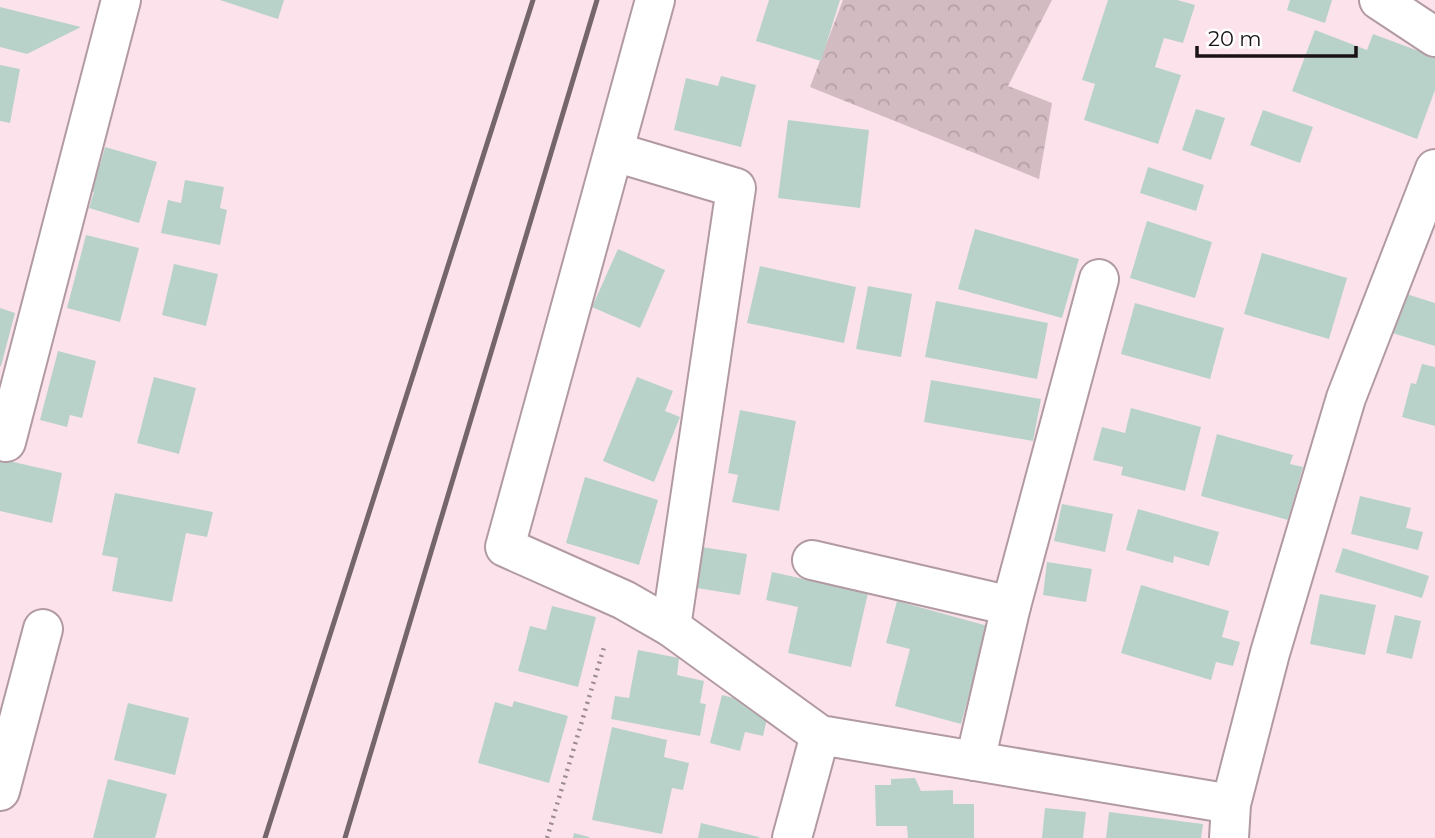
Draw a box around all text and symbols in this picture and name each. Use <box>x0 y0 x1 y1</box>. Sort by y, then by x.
scale bar <box>1197 14 1356 58</box>
text: 20 m <box>1208 26 1262 51</box>

